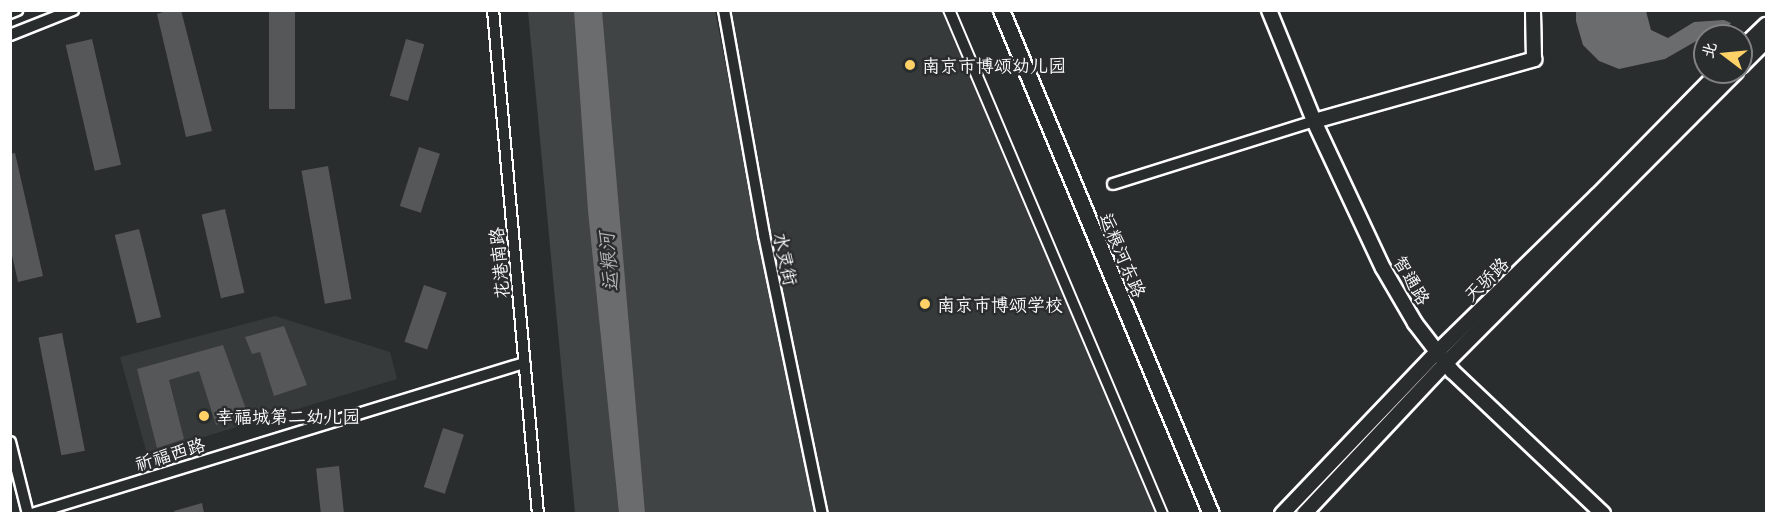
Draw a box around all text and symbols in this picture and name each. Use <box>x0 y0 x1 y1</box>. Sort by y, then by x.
north arrow <box>1693 24 1753 84</box>
text: 北 <box>1694 39 1721 61</box>
place label: 南京市博颂幼儿园 <box>922 54 1066 76</box>
marker: 南京市博颂幼儿园 <box>903 58 917 72</box>
street label: 运粮河东路 <box>1095 209 1151 301</box>
street label: 花港南路 <box>485 226 513 300</box>
street label: 水灵街 <box>770 230 802 288</box>
water label: 运粮河 <box>593 231 623 293</box>
street label: 智通路 <box>1389 251 1435 309</box>
street label: 天骄路 <box>1459 252 1513 306</box>
place label: 南京市博颂学校 <box>937 293 1063 315</box>
marker: 南京市博颂学校 <box>918 297 932 311</box>
place label: 幸福城第二幼儿园 <box>216 405 360 427</box>
marker: 幸福城第二幼儿园 <box>197 409 211 423</box>
street label: 祈福西路 <box>132 433 208 475</box>

